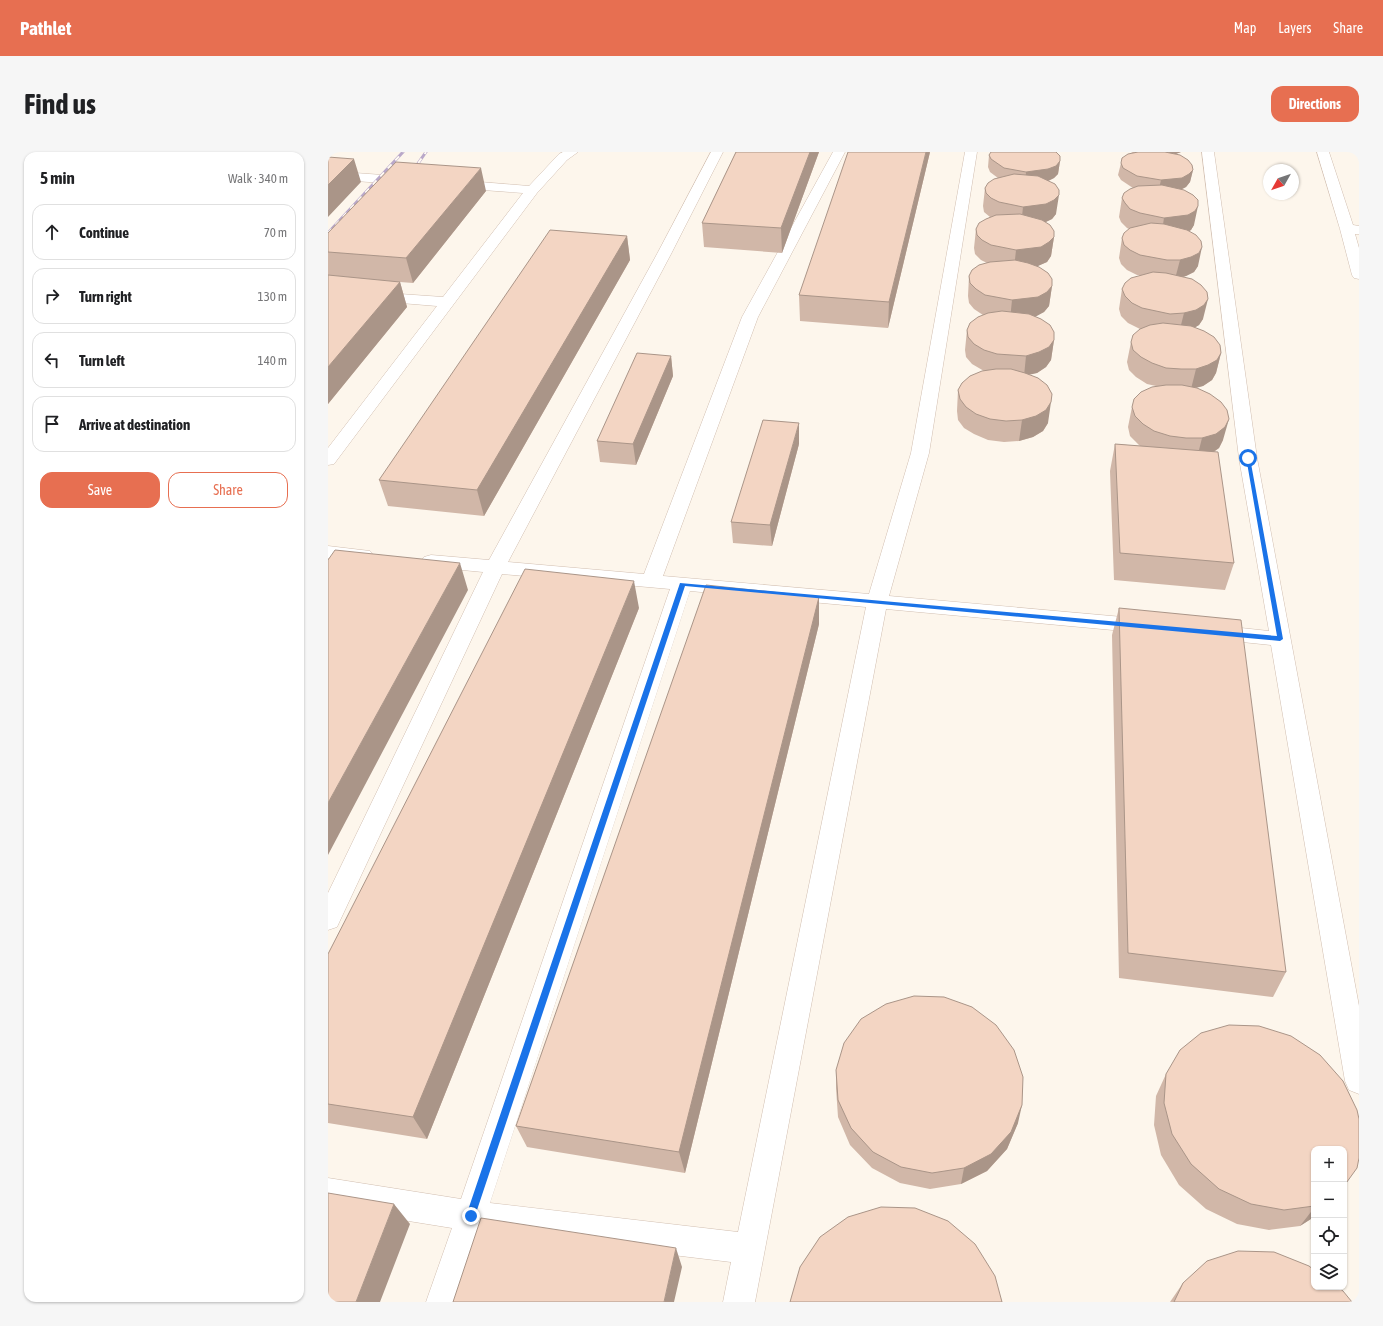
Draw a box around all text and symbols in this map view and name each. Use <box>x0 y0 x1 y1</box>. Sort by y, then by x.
text: Pathlet <box>20 17 71 39</box>
text: Map <box>1234 20 1256 36</box>
text: Layers <box>1278 20 1311 36</box>
text: Share <box>1333 20 1363 36</box>
button: Directions <box>1271 86 1359 122</box>
text: Find us <box>24 88 96 120</box>
north arrow <box>1263 164 1299 200</box>
text: 5 min <box>40 168 75 188</box>
text: Walk · 340 m <box>228 171 288 186</box>
icon: ahead <box>41 221 63 243</box>
text: Continue <box>79 224 129 241</box>
text: 70 m <box>264 225 287 240</box>
icon: right <box>41 285 63 307</box>
text: Turn right <box>79 288 132 305</box>
text: 130 m <box>258 289 287 304</box>
icon: left <box>41 349 63 371</box>
text: Turn left <box>79 352 125 369</box>
text: 140 m <box>258 353 287 368</box>
icon: arrive <box>41 413 63 435</box>
text: Arrive at destination <box>79 416 190 433</box>
route start <box>1239 449 1257 467</box>
button: Save <box>40 472 160 508</box>
button: Share <box>168 472 288 508</box>
map controls <box>1311 1146 1347 1290</box>
button: + <box>1311 1146 1347 1182</box>
button: − <box>1311 1182 1347 1218</box>
route end <box>462 1207 480 1225</box>
button: locate <box>1311 1218 1347 1254</box>
button: layers <box>1311 1254 1347 1290</box>

